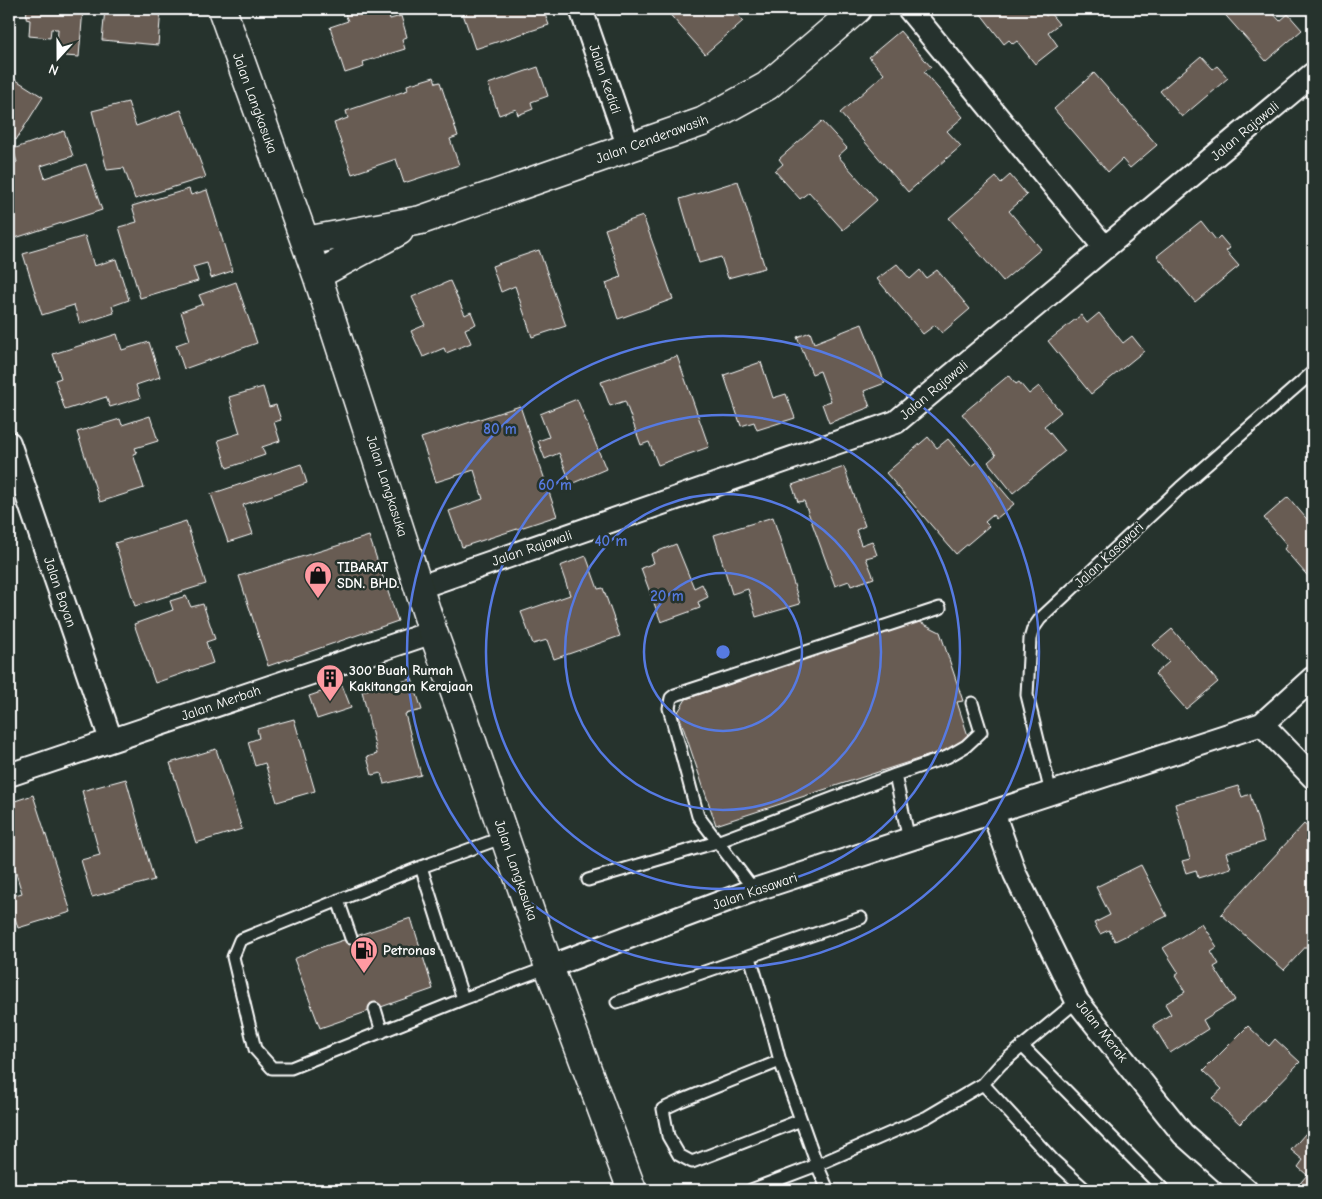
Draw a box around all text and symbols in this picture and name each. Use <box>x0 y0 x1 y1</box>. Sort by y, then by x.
north arrow <box>32 32 82 82</box>
street label: Jalan Kedidi <box>585 42 625 116</box>
street label: Jalan Langkasuka <box>229 50 281 156</box>
text: N <box>46 60 61 79</box>
street label: Jalan Rajawali <box>1207 98 1283 164</box>
street label: Jalan Cenderawasih <box>593 111 711 167</box>
street label: Jalan Rajawali <box>896 357 972 423</box>
text: 80 m <box>483 420 517 438</box>
street label: Jalan Langkasuka <box>363 433 411 539</box>
text: 60 m <box>538 476 572 494</box>
street label: Jalan Kasawari <box>1071 519 1147 591</box>
street label: Jalan Rajawali <box>490 526 574 570</box>
text: 40 m <box>595 532 628 550</box>
street label: Jalan Bayan <box>40 555 80 629</box>
place label: TIBARAT SDN. BHD. <box>337 559 399 592</box>
shop icon: TIBARAT SDN. BHD. <box>303 560 333 599</box>
text: 20 m <box>650 587 684 605</box>
centre of rings <box>714 643 732 661</box>
place label: 300 Buah Rumah Kakitangan Kerajaan <box>349 662 473 695</box>
building icon: 300 Buah Rumah Kakitangan Kerajaan <box>315 663 345 702</box>
street label: Jalan Merbah <box>179 681 263 725</box>
street label: Jalan Langkasuka <box>491 817 541 923</box>
street label: Jalan Kasawari <box>710 869 800 913</box>
fuel station icon: Petronas <box>349 935 379 974</box>
place label: Petronas <box>383 942 436 959</box>
street label: Jalan Merak <box>1072 996 1132 1066</box>

